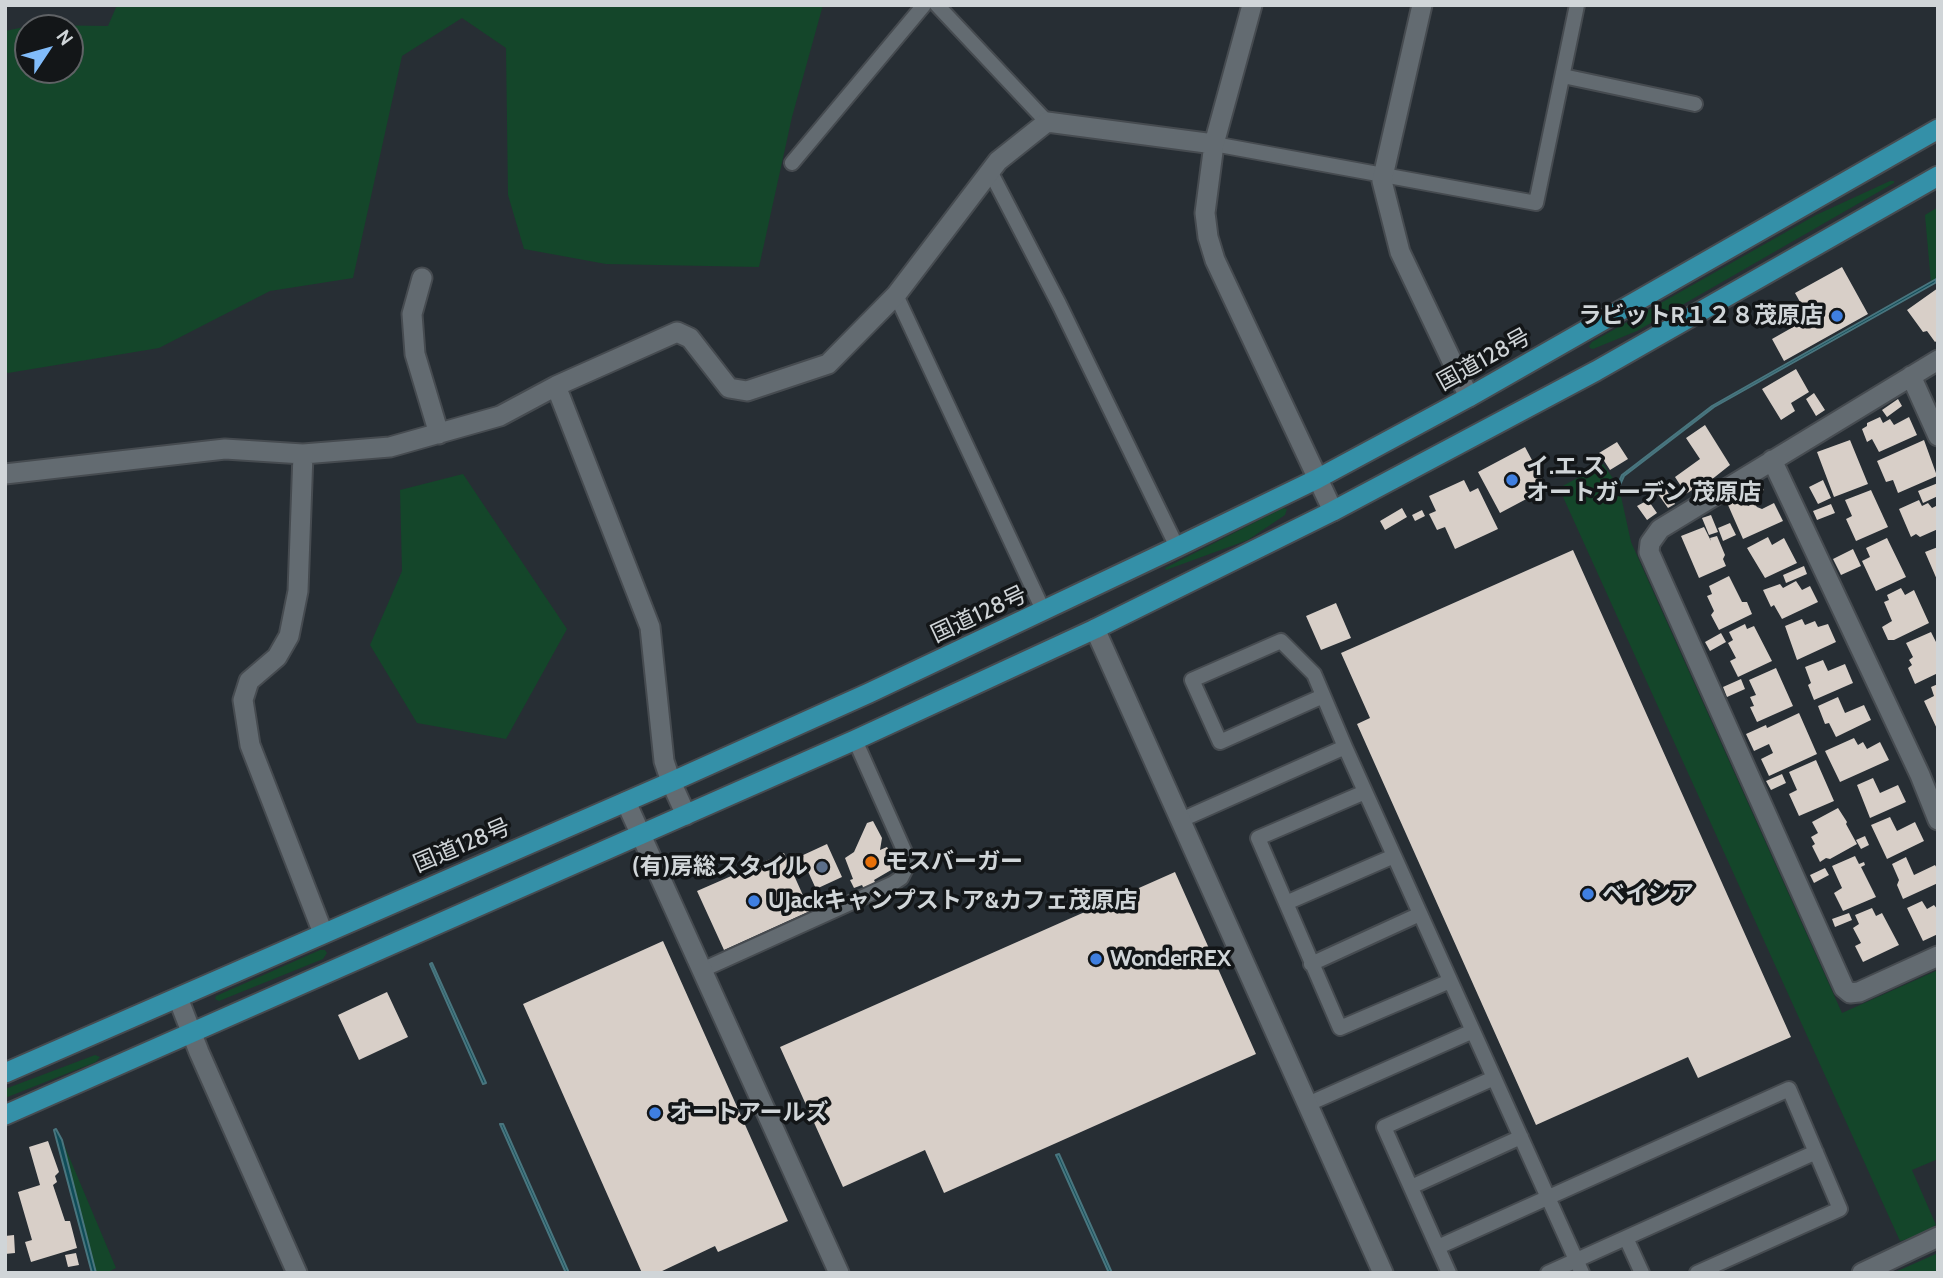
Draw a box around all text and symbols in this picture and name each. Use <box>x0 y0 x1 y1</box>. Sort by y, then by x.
north arrow <box>14 14 84 84</box>
text: N <box>52 25 78 50</box>
place label: ラビットR１２８茂原店 <box>1579 302 1823 330</box>
marker: ラビットR１２８茂原店 <box>1829 308 1845 324</box>
street label: 国道128号 <box>1432 323 1536 397</box>
place label: イ.エ.ス オートガーデン 茂原店 <box>1526 453 1761 507</box>
marker: イ.エ.ス オートガーデン 茂原店 <box>1504 472 1520 488</box>
street label: 国道128号 <box>927 581 1031 649</box>
street label: 国道128号 <box>409 813 515 879</box>
place label: モスバーガー <box>885 848 1023 876</box>
place label: (有)房総スタイル <box>632 853 808 881</box>
marker: モスバーガー <box>863 854 879 870</box>
marker: (有)房総スタイル <box>814 859 830 875</box>
place label: ベイシア <box>1602 880 1694 908</box>
marker: ベイシア <box>1580 886 1596 902</box>
place label: UJackキャンプストア&カフェ茂原店 <box>768 887 1137 915</box>
marker: UJackキャンプストア&カフェ茂原店 <box>746 893 762 909</box>
place label: WonderREX <box>1110 945 1231 973</box>
marker: WonderREX <box>1088 951 1104 967</box>
place label: オートアールズ <box>669 1099 829 1127</box>
marker: オートアールズ <box>647 1105 663 1121</box>

